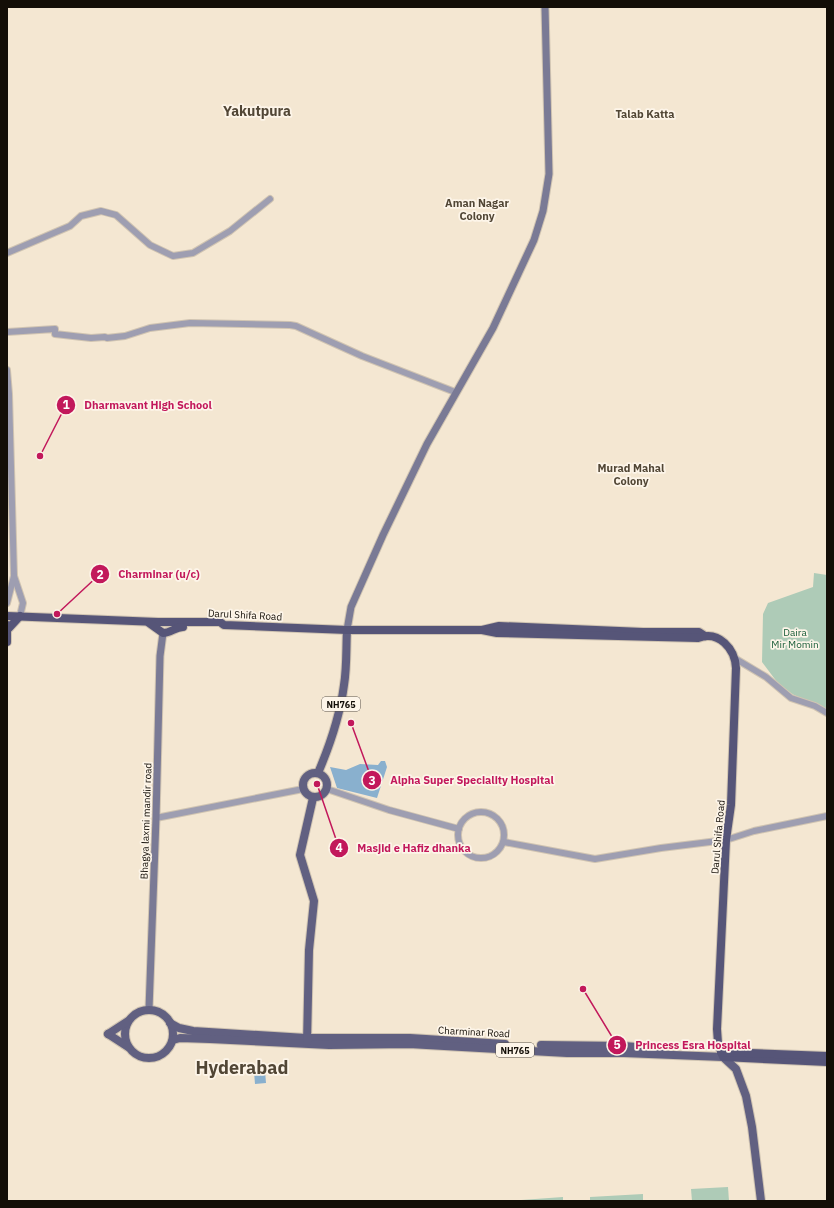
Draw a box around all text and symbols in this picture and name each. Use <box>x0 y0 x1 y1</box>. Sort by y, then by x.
district label: Yakutpura <box>223 102 291 120</box>
district label: Talab Katta <box>615 107 675 121</box>
district label: Aman Nagar Colony <box>445 196 509 223</box>
callout: Dharmavant High School <box>56 394 219 417</box>
text: 1 <box>62 397 70 412</box>
text: Dharmavant High School <box>84 398 212 412</box>
district label: Murad Mahal Colony <box>598 461 665 488</box>
callout: Charminar (u/c) <box>90 563 208 586</box>
text: 2 <box>96 567 104 582</box>
text: Charminar (u/c) <box>118 567 200 581</box>
street label: Darul Shifa Road <box>208 607 282 623</box>
park label: Daira Mir Momin <box>771 626 819 651</box>
road number: NH765 <box>322 697 360 711</box>
street label: Bhagya laxmi mandir road <box>137 763 155 879</box>
callout: Alpha Super Speciality Hospital <box>362 769 562 792</box>
text: 3 <box>368 773 376 788</box>
text: Alpha Super Speciality Hospital <box>390 773 554 787</box>
street label: Darul Shifa Road <box>708 799 728 875</box>
callout: Masjid e Hafiz dhanka <box>329 836 479 859</box>
text: 4 <box>335 840 343 855</box>
text: Masjid e Hafiz dhanka <box>357 841 471 855</box>
street label: Charminar Road <box>438 1024 510 1040</box>
callout: Princess Esra Hospital <box>607 1034 759 1057</box>
text: 5 <box>613 1037 621 1052</box>
text: Princess Esra Hospital <box>635 1038 751 1052</box>
road number: NH765 <box>496 1043 534 1057</box>
district label: Hyderabad <box>196 1056 288 1079</box>

